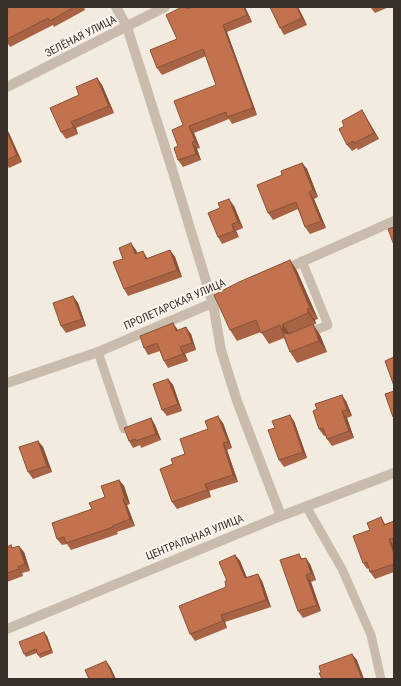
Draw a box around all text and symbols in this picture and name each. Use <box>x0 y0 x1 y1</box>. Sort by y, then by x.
street label: ЗЕЛЁНАЯ УЛИЦА <box>43 13 119 61</box>
street label: ПРОЛЕТАРСКАЯ УЛИЦА <box>122 277 228 333</box>
street label: ЦЕНТРАЛЬНАЯ УЛИЦА <box>144 512 246 564</box>

